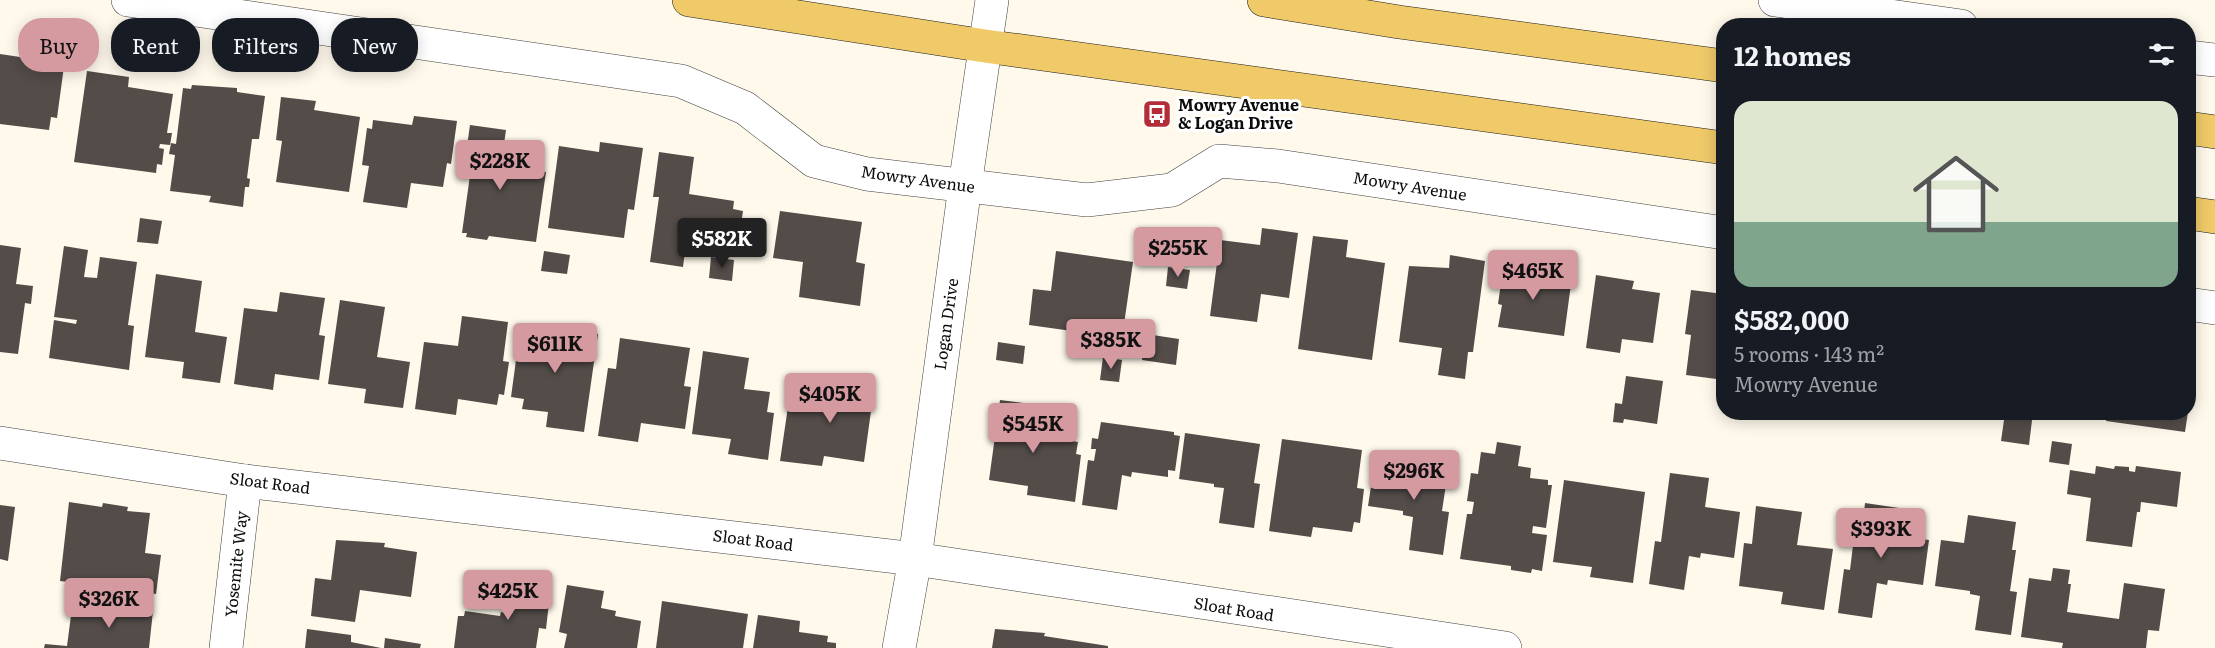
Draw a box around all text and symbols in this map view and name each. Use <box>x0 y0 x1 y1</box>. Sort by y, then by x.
chip: Buy <box>18 18 99 72</box>
chip: Rent <box>111 18 200 72</box>
chip: Filters <box>212 18 319 72</box>
chip: New <box>331 18 418 72</box>
text: 12 homes <box>1734 35 1851 74</box>
icon: filters <box>2145 38 2178 71</box>
place label: Mowry Avenue & Logan Drive <box>1178 92 1299 134</box>
bus stop icon: Mowry Avenue & Logan Drive <box>1141 98 1173 130</box>
pin: $228K <box>458 140 542 191</box>
icon: home <box>1902 140 2010 248</box>
text: $228K <box>470 144 530 174</box>
street label: Mowry Avenue <box>860 158 977 198</box>
street label: Mowry Avenue <box>1352 164 1469 206</box>
pin: $582K <box>680 218 764 269</box>
text: $582K <box>692 222 752 252</box>
pin: $255K <box>1136 227 1220 278</box>
text: $255K <box>1148 231 1208 261</box>
pin: $465K <box>1491 250 1575 301</box>
text: $465K <box>1502 254 1564 284</box>
street label: Logan Drive <box>927 276 963 371</box>
text: $582,000 <box>1734 299 1849 338</box>
pin: $385K <box>1069 319 1153 370</box>
pin: $611K <box>513 323 597 374</box>
text: $385K <box>1080 323 1142 353</box>
text: $611K <box>527 327 583 357</box>
text: 5 rooms · 143 m² <box>1734 338 1884 368</box>
text: Mowry Avenue <box>1734 368 1878 398</box>
pin: $405K <box>788 373 872 424</box>
text: $405K <box>799 377 861 407</box>
pin: $545K <box>991 403 1075 454</box>
text: $545K <box>1002 407 1064 437</box>
pin: $296K <box>1372 450 1456 501</box>
text: $296K <box>1383 454 1445 484</box>
street label: Sloat Road <box>229 465 312 499</box>
pin: $393K <box>1839 508 1923 559</box>
street label: Yosemite Way <box>217 509 253 618</box>
text: $393K <box>1850 512 1912 542</box>
street label: Sloat Road <box>712 522 795 556</box>
pin: $425K <box>466 570 550 621</box>
text: $425K <box>477 574 539 604</box>
pin: $326K <box>67 578 151 629</box>
text: $326K <box>79 582 139 612</box>
street label: Sloat Road <box>1192 590 1276 626</box>

